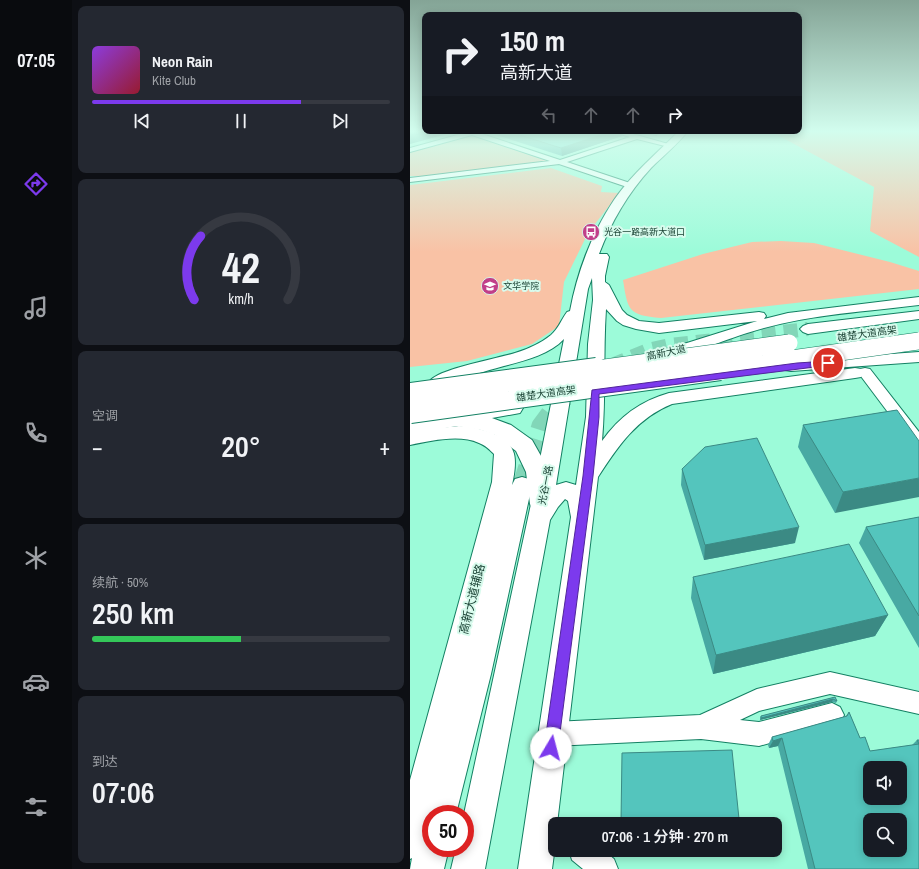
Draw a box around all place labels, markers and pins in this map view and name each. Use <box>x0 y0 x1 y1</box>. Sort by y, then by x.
bus stop icon: 光谷一路高新大道口 <box>581 222 601 242</box>
place label: 光谷一路高新大道口 <box>604 226 685 238</box>
school or university icon: 文华学院 <box>480 276 500 296</box>
place label: 文华学院 <box>503 280 539 292</box>
pin <box>811 346 845 380</box>

